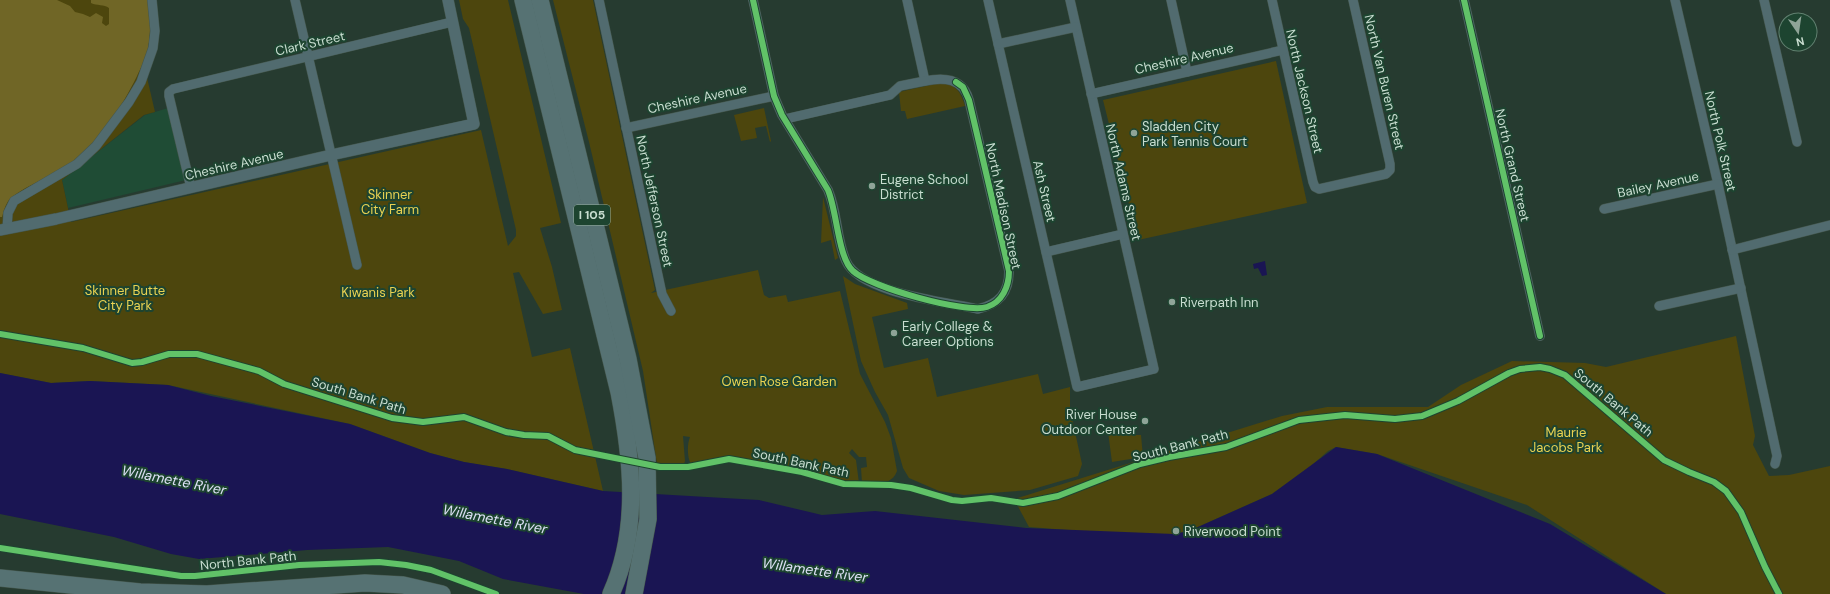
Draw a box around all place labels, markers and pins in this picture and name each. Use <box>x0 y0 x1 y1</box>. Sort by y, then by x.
place label: Sladden City Park Tennis Court <box>1142 118 1247 150</box>
marker: Sladden City Park Tennis Court <box>1129 128 1139 138</box>
place label: Eugene School District <box>880 171 968 203</box>
marker: Eugene School District <box>867 181 877 191</box>
place label: Riverpath Inn <box>1180 294 1259 311</box>
marker: Riverpath Inn <box>1167 297 1177 307</box>
place label: Early College & Career Options <box>902 318 994 350</box>
marker: Early College & Career Options <box>889 328 899 338</box>
place label: River House Outdoor Center <box>1041 406 1137 438</box>
marker: River House Outdoor Center <box>1140 416 1150 426</box>
place label: Riverwood Point <box>1184 523 1281 540</box>
marker: Riverwood Point <box>1171 526 1181 536</box>

